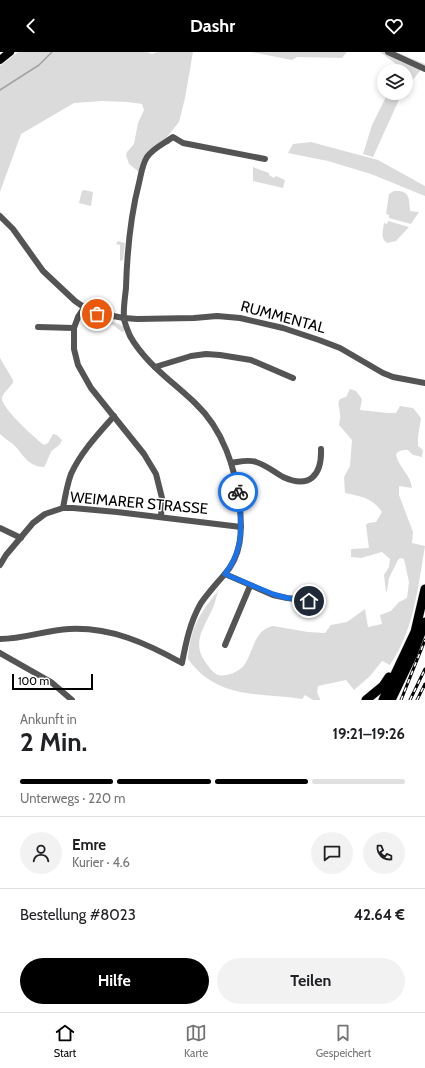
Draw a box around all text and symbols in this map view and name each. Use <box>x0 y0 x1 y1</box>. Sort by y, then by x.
icon: back <box>20 15 42 37</box>
text: Dashr <box>190 15 235 37</box>
icon: heart <box>383 15 405 37</box>
map controls <box>377 64 413 100</box>
button: layers <box>377 64 413 100</box>
pin <box>80 297 114 331</box>
street label: RUMMENTAL <box>239 297 328 337</box>
icon: bag <box>86 303 108 325</box>
courier <box>218 472 258 512</box>
icon: bike <box>227 481 249 503</box>
street label: WEIMARER STRASSE <box>69 488 209 518</box>
pin <box>292 584 326 618</box>
icon: home <box>298 590 320 612</box>
scale bar <box>12 672 93 691</box>
text: 100 m <box>18 674 49 688</box>
text: Ankunft in <box>20 711 77 727</box>
text: 19:21–19:26 <box>332 725 405 743</box>
text: 2 Min. <box>20 726 87 758</box>
text: Unterwegs · 220 m <box>20 790 125 806</box>
button: person <box>20 832 62 874</box>
button: chat <box>311 832 353 874</box>
button: phone <box>363 832 405 874</box>
text: Emre <box>72 836 106 854</box>
text: Kurier · 4.6 <box>72 854 130 870</box>
text: Bestellung #8023 <box>20 906 136 924</box>
text: 42.64 € <box>354 906 405 924</box>
button: Hilfe <box>20 958 209 1004</box>
button: Teilen <box>217 958 405 1004</box>
tab: Start <box>54 1022 76 1060</box>
tab: Karte <box>184 1022 208 1060</box>
tab: Gespeichert <box>316 1022 371 1060</box>

